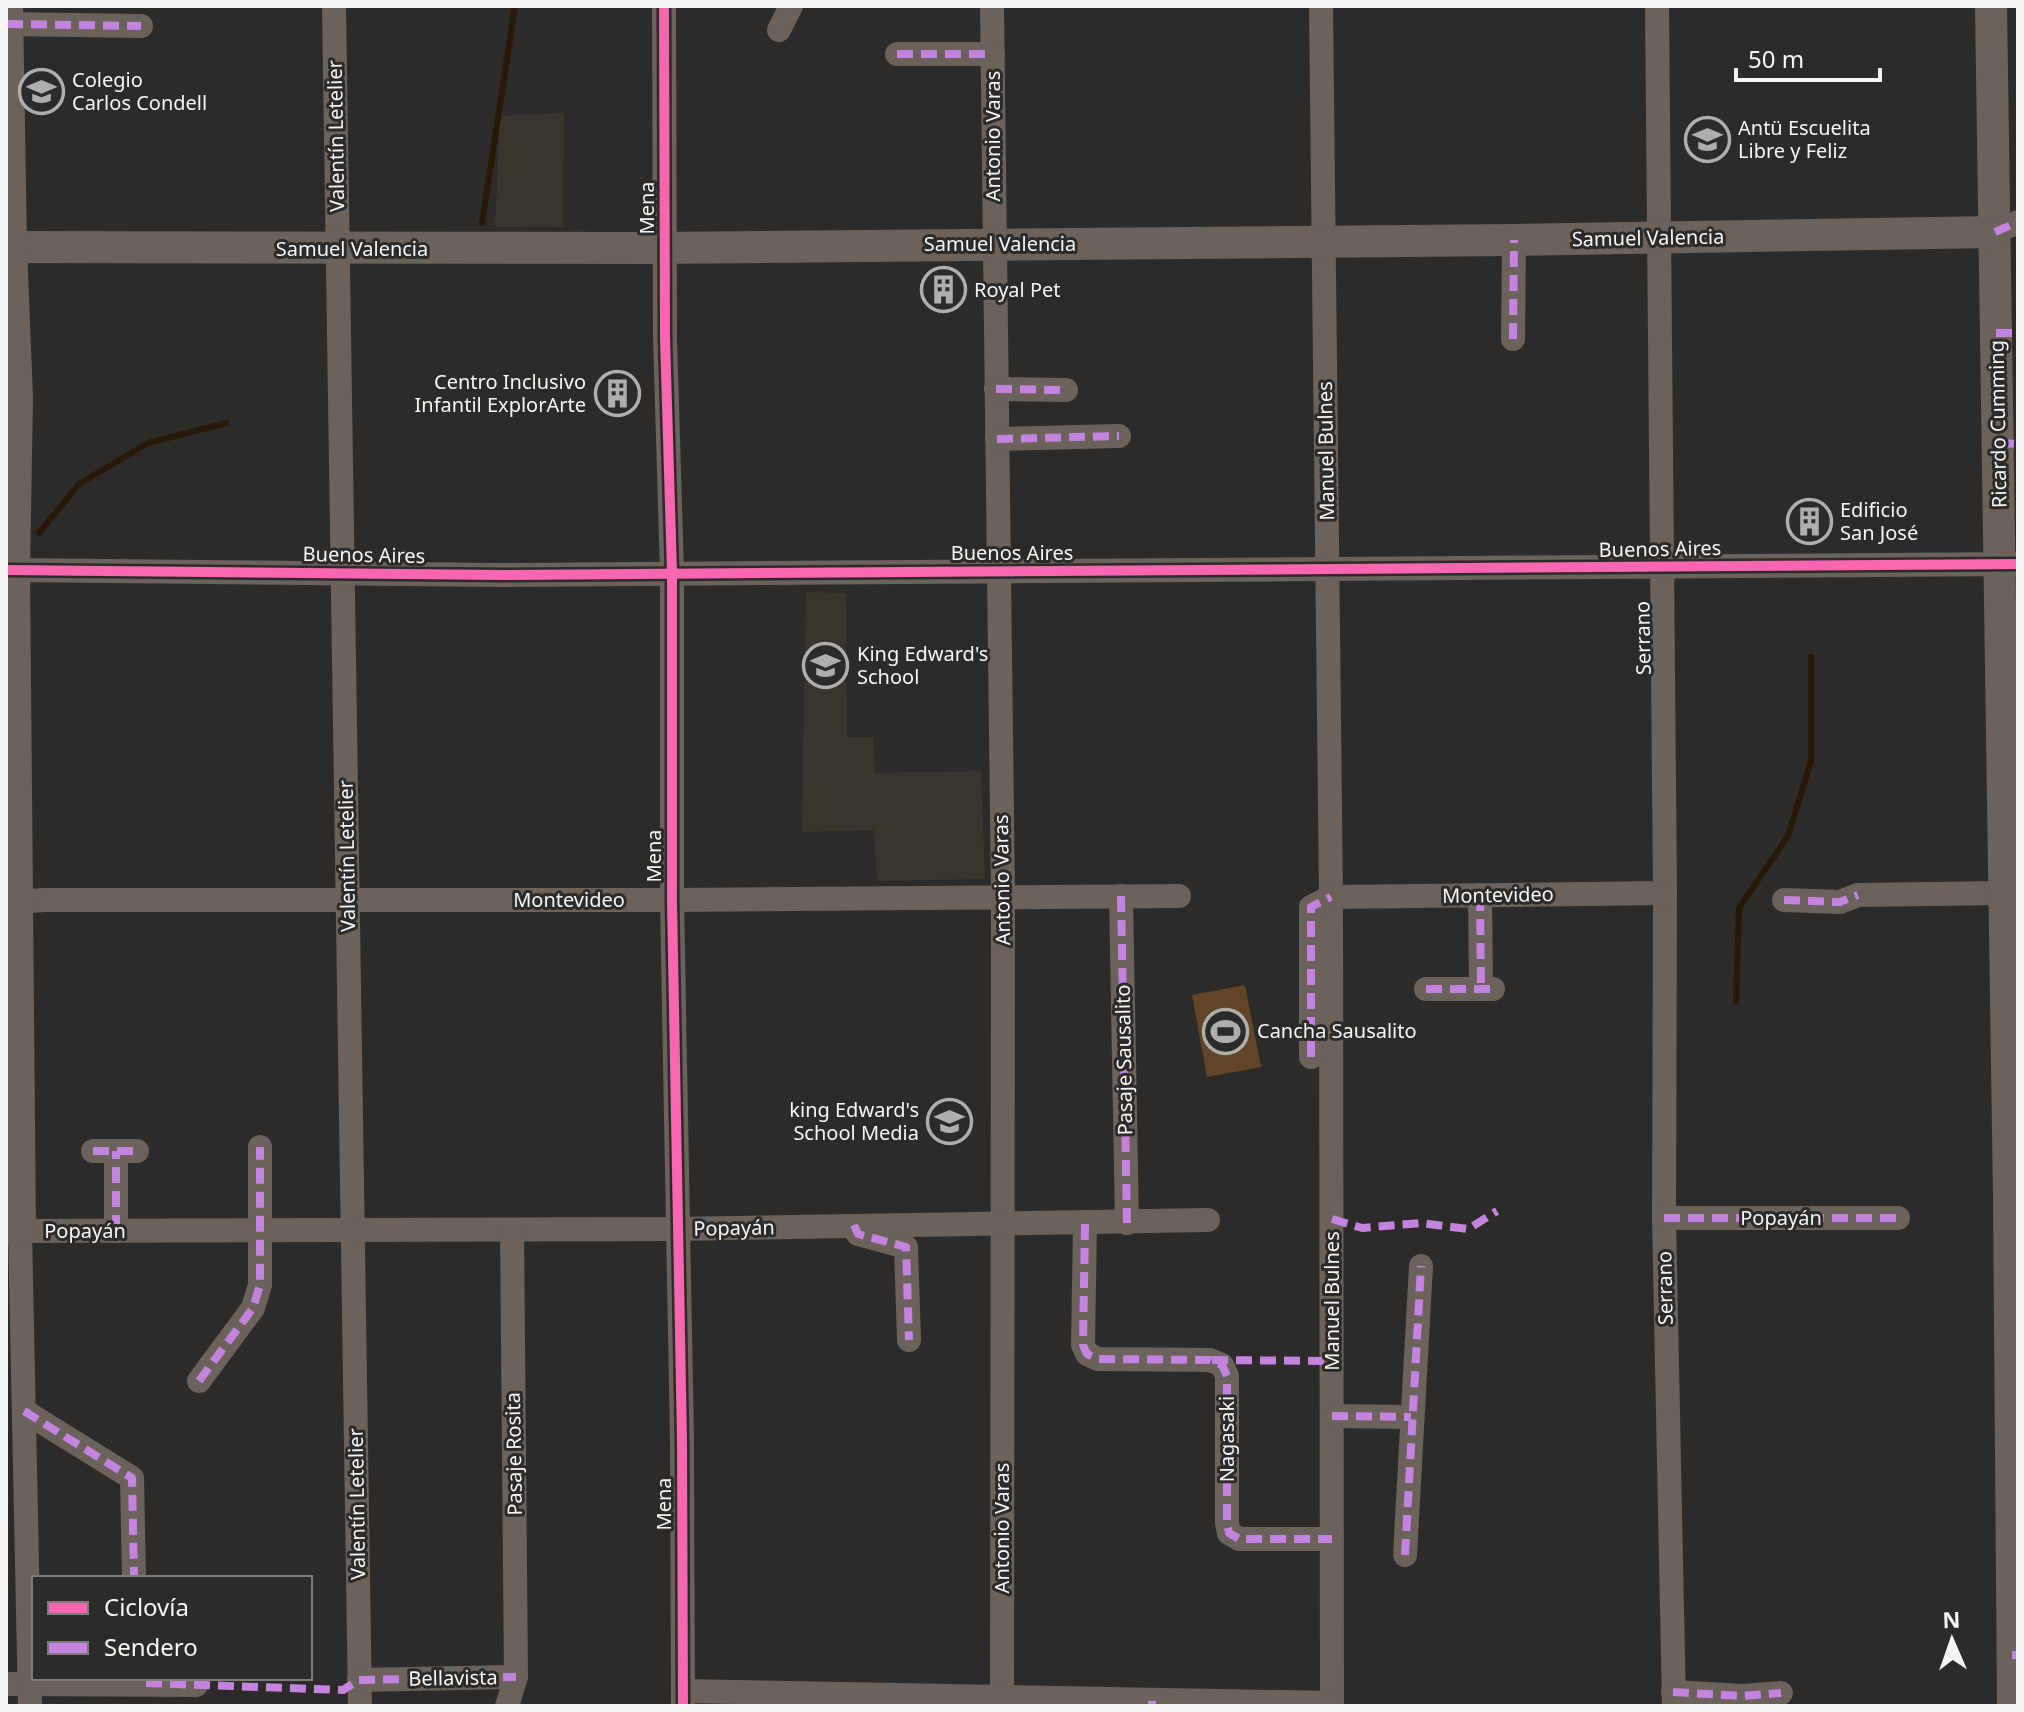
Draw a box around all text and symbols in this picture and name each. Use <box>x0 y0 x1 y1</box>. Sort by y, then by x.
scale bar <box>1736 32 1880 82</box>
text: 50 m <box>1748 42 1804 75</box>
street label: Valentín Letelier <box>321 60 350 212</box>
place label: Colegio Carlos Condell <box>72 66 207 116</box>
school or university icon: Colegio Carlos Condell <box>17 68 65 116</box>
street label: Antonio Varas <box>979 71 1006 201</box>
place label: Antü Escuelita Libre y Feliz <box>1738 114 1871 164</box>
school or university icon: Antü Escuelita Libre y Feliz <box>1683 116 1731 164</box>
street label: Mena <box>633 182 660 235</box>
street label: Samuel Valencia <box>1572 223 1724 252</box>
street label: Samuel Valencia <box>924 230 1076 257</box>
street label: Samuel Valencia <box>276 235 428 262</box>
building icon: Royal Pet <box>919 266 967 314</box>
place label: Royal Pet <box>974 276 1061 303</box>
street label: Ricardo Cumming <box>1983 340 2012 508</box>
place label: Centro Inclusivo Infantil ExplorArte <box>415 368 586 418</box>
building icon: Centro Inclusivo Infantil ExplorArte <box>593 370 641 418</box>
street label: Manuel Bulnes <box>1311 381 1340 521</box>
place label: Edificio San José <box>1840 496 1918 546</box>
building icon: Edificio San José <box>1785 497 1833 545</box>
street label: Buenos Aires <box>1598 534 1721 563</box>
street label: Buenos Aires <box>951 539 1073 566</box>
street label: Buenos Aires <box>303 540 426 569</box>
street label: Serrano <box>1628 601 1657 675</box>
place label: King Edward's School <box>857 640 988 690</box>
school or university icon: King Edward's School <box>802 641 850 689</box>
street label: Valentín Letelier <box>332 780 361 932</box>
street label: Antonio Varas <box>987 814 1016 946</box>
street label: Mena <box>640 830 667 883</box>
street label: Montevideo <box>1442 880 1554 909</box>
street label: Montevideo <box>513 886 625 913</box>
street label: Pasaje Sausalito <box>1109 984 1138 1136</box>
sports icon: Cancha Sausalito <box>1202 1007 1250 1055</box>
place label: Cancha Sausalito <box>1257 1017 1417 1044</box>
place label: king Edward's School Media <box>789 1096 919 1146</box>
school or university icon: king Edward's School Media <box>926 1097 974 1145</box>
street label: Popayán <box>1740 1204 1822 1231</box>
street label: Popayán <box>693 1213 775 1242</box>
street label: Popayán <box>44 1217 126 1244</box>
street label: Manuel Bulnes <box>1318 1231 1345 1371</box>
street label: Serrano <box>1650 1251 1679 1325</box>
street label: Pasaje Rosita <box>499 1392 528 1516</box>
street label: Nagasaki <box>1213 1396 1240 1482</box>
street label: Valentín Letelier <box>342 1428 371 1580</box>
street label: Antonio Varas <box>988 1463 1015 1593</box>
street label: Mena <box>650 1478 677 1531</box>
legend <box>32 1576 312 1680</box>
text: Ciclovía <box>104 1590 189 1623</box>
north arrow <box>1912 1600 1992 1680</box>
text: N <box>1942 1604 1961 1634</box>
text: Sendero <box>104 1630 198 1663</box>
street label: Bellavista <box>408 1663 498 1692</box>

